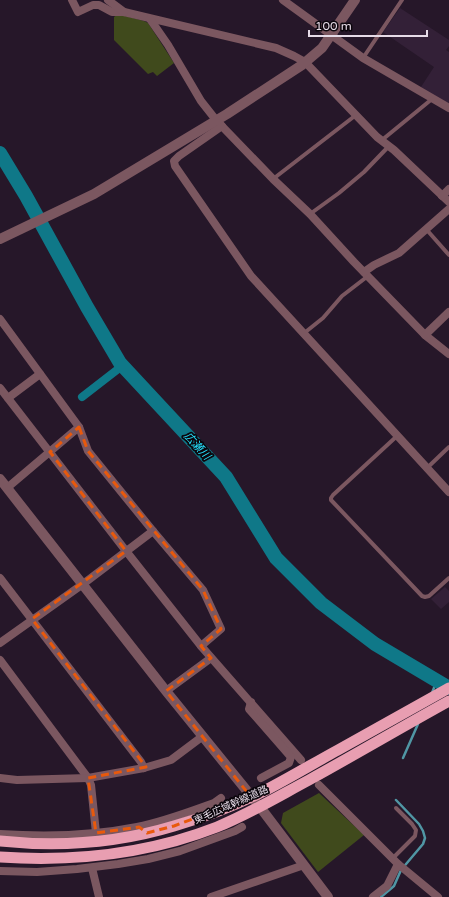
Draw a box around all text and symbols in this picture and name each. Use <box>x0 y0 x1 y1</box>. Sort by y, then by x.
scale bar <box>309 12 427 38</box>
text: 100 m <box>315 19 352 33</box>
water label: 広瀬川 <box>181 429 214 463</box>
street label: 東毛広域幹線道路 <box>192 783 270 827</box>

